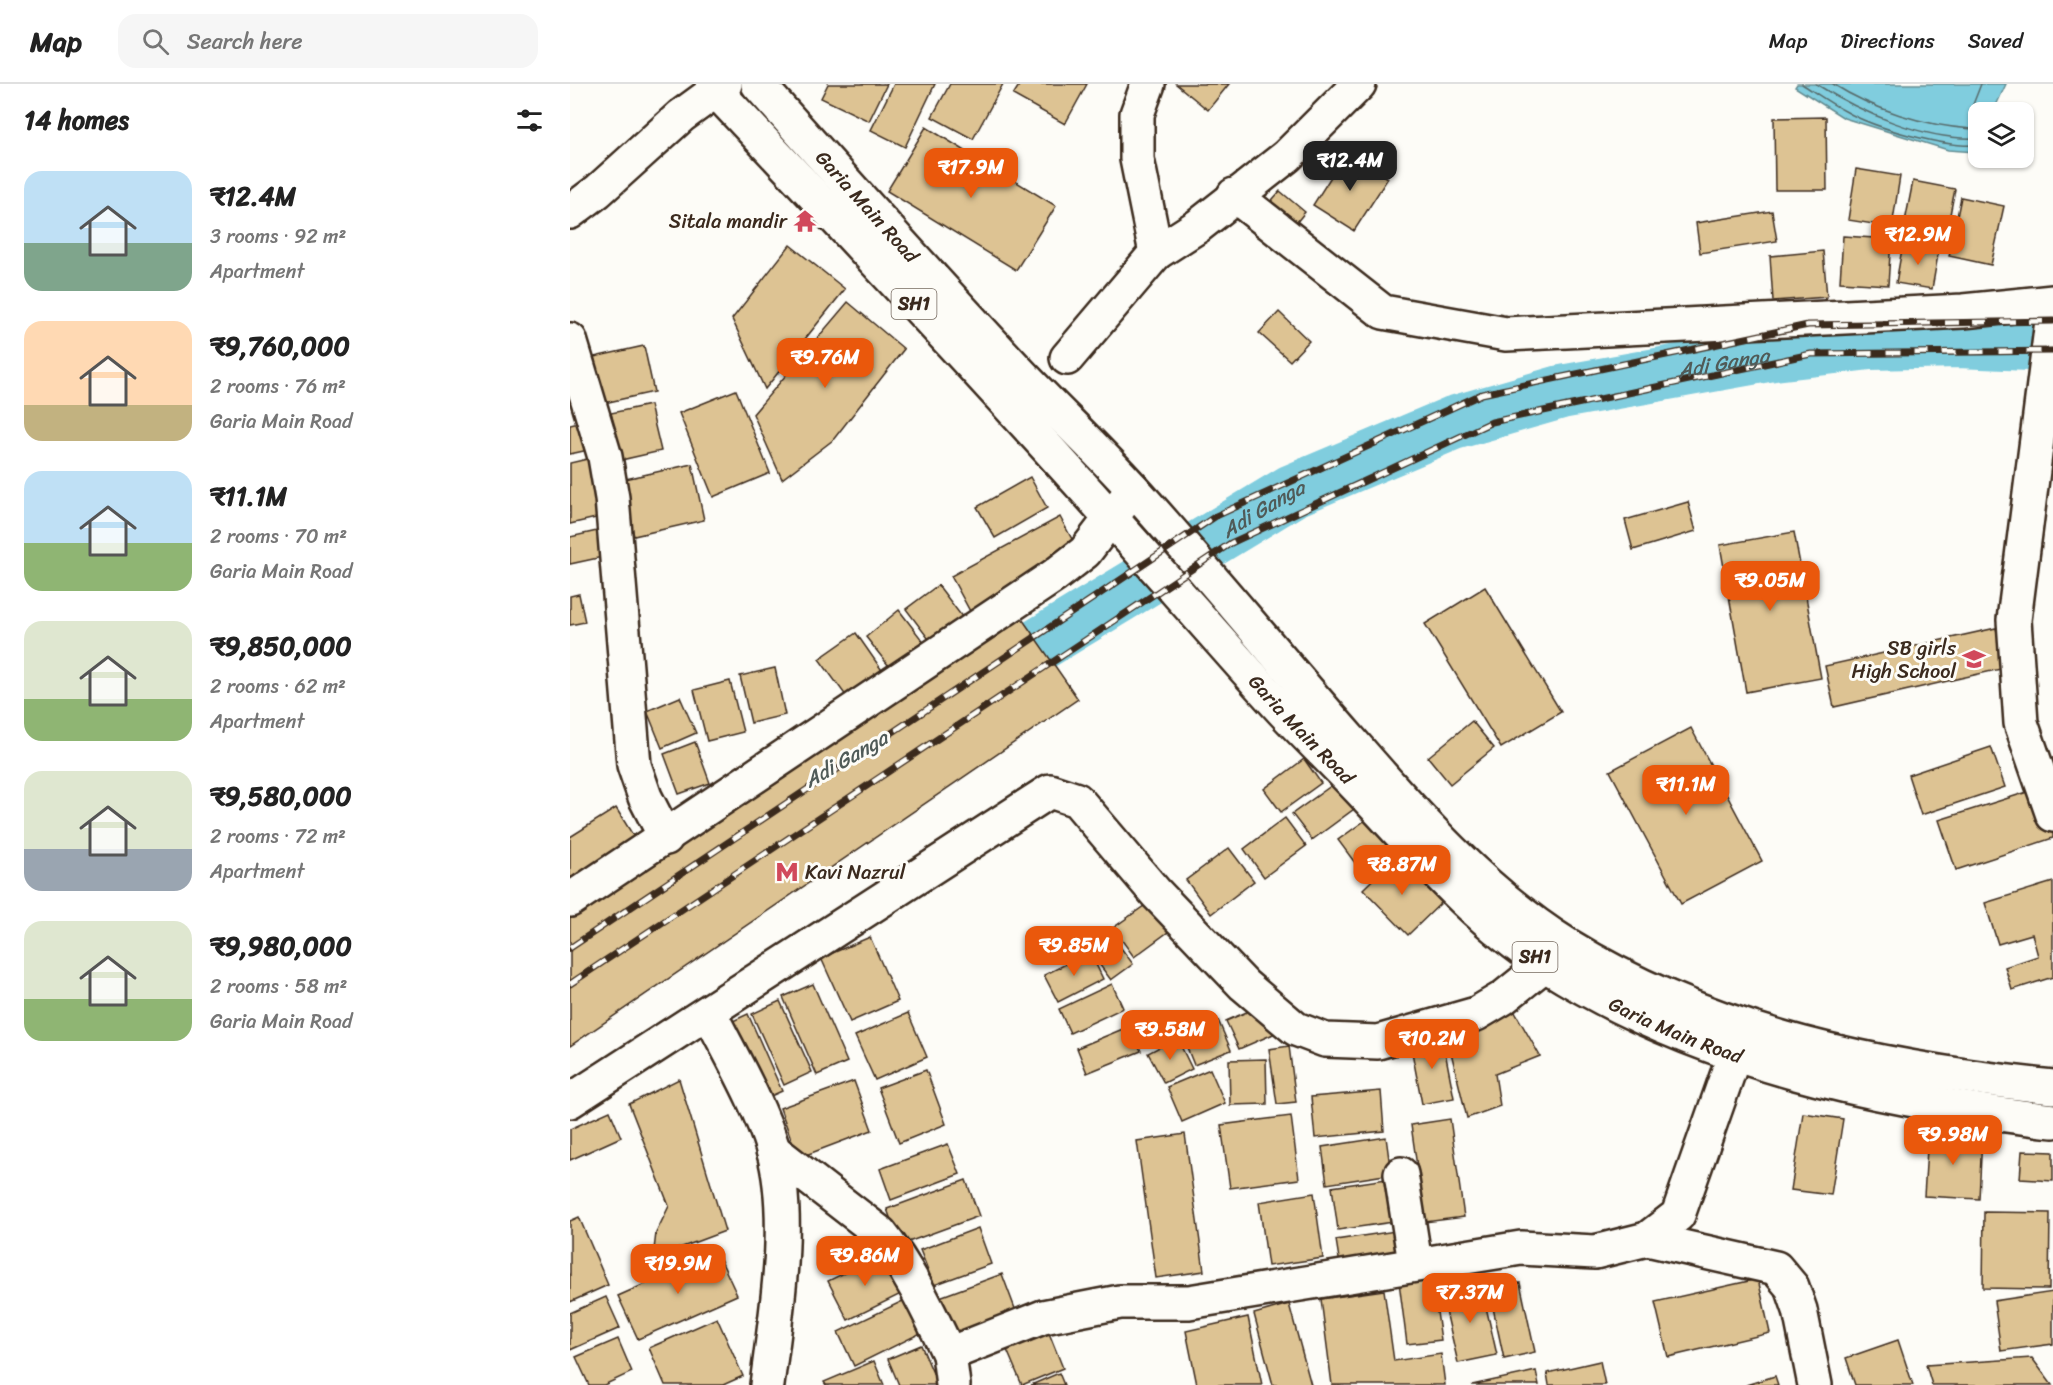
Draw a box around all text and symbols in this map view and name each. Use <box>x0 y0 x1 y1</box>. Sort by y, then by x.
search box <box>118 14 538 68</box>
text: Map <box>30 17 82 66</box>
text: Search here <box>187 22 303 61</box>
text: Map <box>1769 22 1807 60</box>
text: Directions <box>1840 22 1935 60</box>
text: Saved <box>1968 22 2023 60</box>
icon: search <box>139 25 172 58</box>
text: 14 homes <box>24 97 129 143</box>
map controls <box>1968 102 2034 168</box>
button: layers <box>1968 102 2034 168</box>
icon: filters <box>513 104 546 137</box>
pin: ₹12.4M <box>1301 141 1399 192</box>
street label: Garia Main Road <box>807 142 929 272</box>
text: ₹12.4M <box>1317 143 1383 178</box>
pin: ₹17.9M <box>922 148 1020 199</box>
text: ₹17.9M <box>938 150 1004 185</box>
text: ₹12.4M <box>210 173 296 219</box>
icon: home <box>72 195 144 267</box>
place label: Sitala mandir <box>669 204 788 239</box>
temple icon: Sitala mandir <box>792 208 818 234</box>
pin: ₹12.9M <box>1869 215 1967 266</box>
text: ₹12.9M <box>1885 217 1951 252</box>
text: 3 rooms · 92 m² <box>210 219 346 254</box>
text: Apartment <box>210 254 304 289</box>
road number: SH1 <box>892 289 936 319</box>
text: ₹9,760,000 <box>210 323 350 369</box>
water label: Adi Ganga <box>1674 336 1775 390</box>
pin: ₹9.76M <box>776 338 874 389</box>
text: ₹9.76M <box>791 340 859 375</box>
icon: home <box>72 345 144 417</box>
text: 2 rooms · 76 m² <box>210 369 346 404</box>
text: Garia Main Road <box>210 404 353 439</box>
water label: Adi Ganga <box>1213 468 1313 549</box>
text: ₹11.1M <box>210 473 287 519</box>
icon: home <box>72 495 144 567</box>
text: 2 rooms · 70 m² <box>210 519 347 554</box>
text: Garia Main Road <box>210 554 353 589</box>
pin: ₹9.05M <box>1721 561 1819 612</box>
text: ₹9.05M <box>1735 563 1805 598</box>
text: ₹9,850,000 <box>210 623 352 669</box>
place label: SB girls High School <box>1852 631 1957 689</box>
icon: home <box>72 645 144 717</box>
school or university icon: SB girls High School <box>1961 646 1987 672</box>
street label: Garia Main Road <box>1240 666 1365 794</box>
text: 2 rooms · 62 m² <box>210 669 346 704</box>
text: Apartment <box>210 704 304 739</box>
water label: Adi Ganga <box>796 718 898 799</box>
pin: ₹11.1M <box>1637 765 1735 816</box>
text: ₹11.1M <box>1656 767 1716 802</box>
text: ₹9,580,000 <box>210 773 352 819</box>
icon: home <box>72 795 144 867</box>
text: 2 rooms · 72 m² <box>210 819 346 854</box>
pin: ₹8.87M <box>1353 845 1451 896</box>
text: ₹8.87M <box>1367 847 1437 882</box>
text: Apartment <box>210 854 304 889</box>
place label: Kavi Nazrul <box>805 855 907 890</box>
metro station icon: Kavi Nazrul <box>774 859 800 885</box>
text: ₹9,980,000 <box>210 923 352 969</box>
pin: ₹9.85M <box>1025 926 1123 977</box>
text: ₹9.85M <box>1039 928 1109 963</box>
road number: SH1 <box>1512 942 1558 972</box>
icon: home <box>72 945 144 1017</box>
text: 2 rooms · 58 m² <box>210 969 347 1004</box>
street label: Garia Main Road <box>1603 986 1749 1074</box>
text: Garia Main Road <box>210 1004 353 1039</box>
pin: ₹9.58M <box>1121 1010 1219 1061</box>
text: ₹9.58M <box>1135 1012 1205 1047</box>
pin: ₹10.2M <box>1383 1019 1481 1070</box>
text: ₹10.2M <box>1399 1021 1465 1056</box>
pin: ₹9.98M <box>1904 1115 2002 1166</box>
text: ₹9.98M <box>1918 1117 1988 1152</box>
pin: ₹9.86M <box>816 1236 914 1287</box>
text: ₹9.86M <box>830 1238 900 1273</box>
pin: ₹19.9M <box>629 1244 727 1295</box>
text: ₹19.9M <box>645 1246 711 1281</box>
pin: ₹7.37M <box>1421 1273 1519 1324</box>
text: ₹7.37M <box>1436 1275 1504 1310</box>

